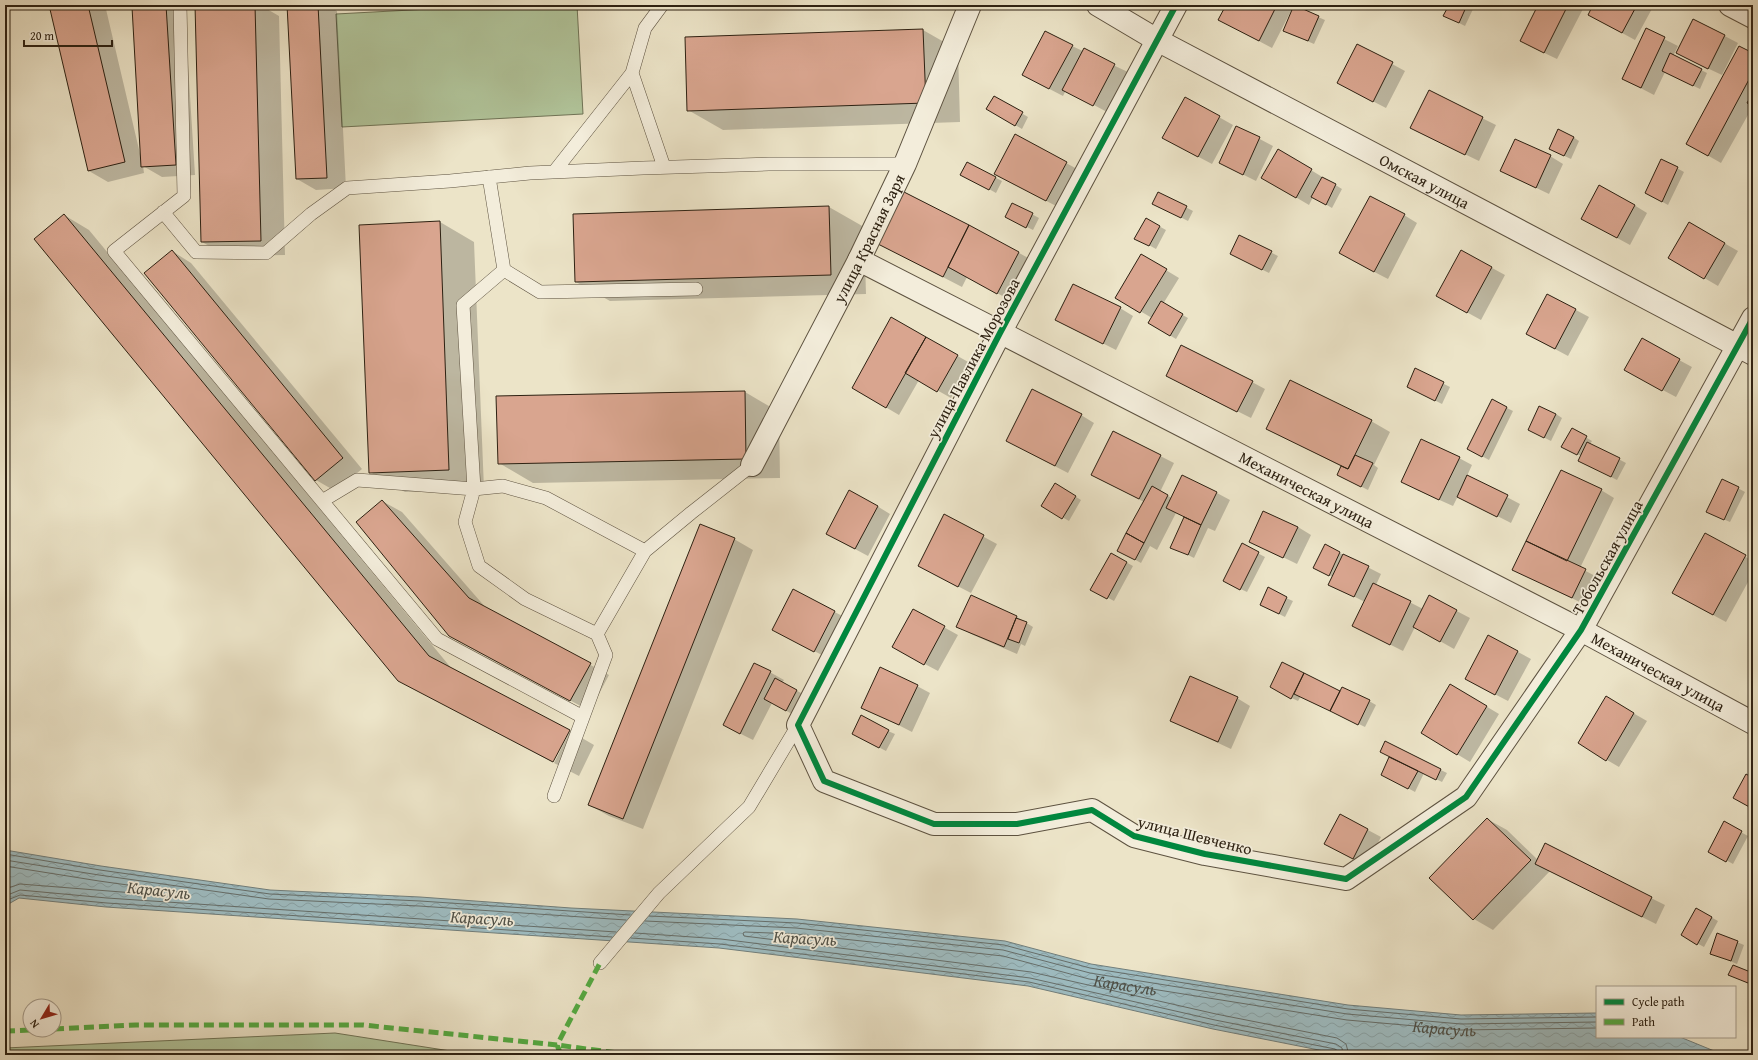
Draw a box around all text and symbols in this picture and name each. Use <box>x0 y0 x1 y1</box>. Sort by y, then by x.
scale bar <box>24 22 112 48</box>
text: 20 m <box>30 27 54 44</box>
street label: Омская улица <box>1375 147 1474 215</box>
street label: улица Красная Заря <box>826 170 911 308</box>
street label: улица Павлика Морозова <box>920 273 1026 443</box>
street label: Механическая улица <box>1235 445 1379 534</box>
street label: Тобольская улица <box>1566 495 1649 619</box>
street label: Механическая улица <box>1587 626 1730 718</box>
street label: улица Шевченко <box>1134 809 1255 861</box>
water label: Карасуль <box>126 874 192 905</box>
water label: Карасуль <box>450 903 514 932</box>
water label: Карасуль <box>773 923 837 952</box>
water label: Карасуль <box>1092 967 1159 1002</box>
legend <box>1596 986 1736 1038</box>
text: Cycle path <box>1632 993 1685 1010</box>
north arrow <box>22 998 62 1038</box>
water label: Карасуль <box>1411 1013 1476 1042</box>
text: Path <box>1632 1013 1655 1030</box>
text: N <box>25 1016 43 1032</box>

